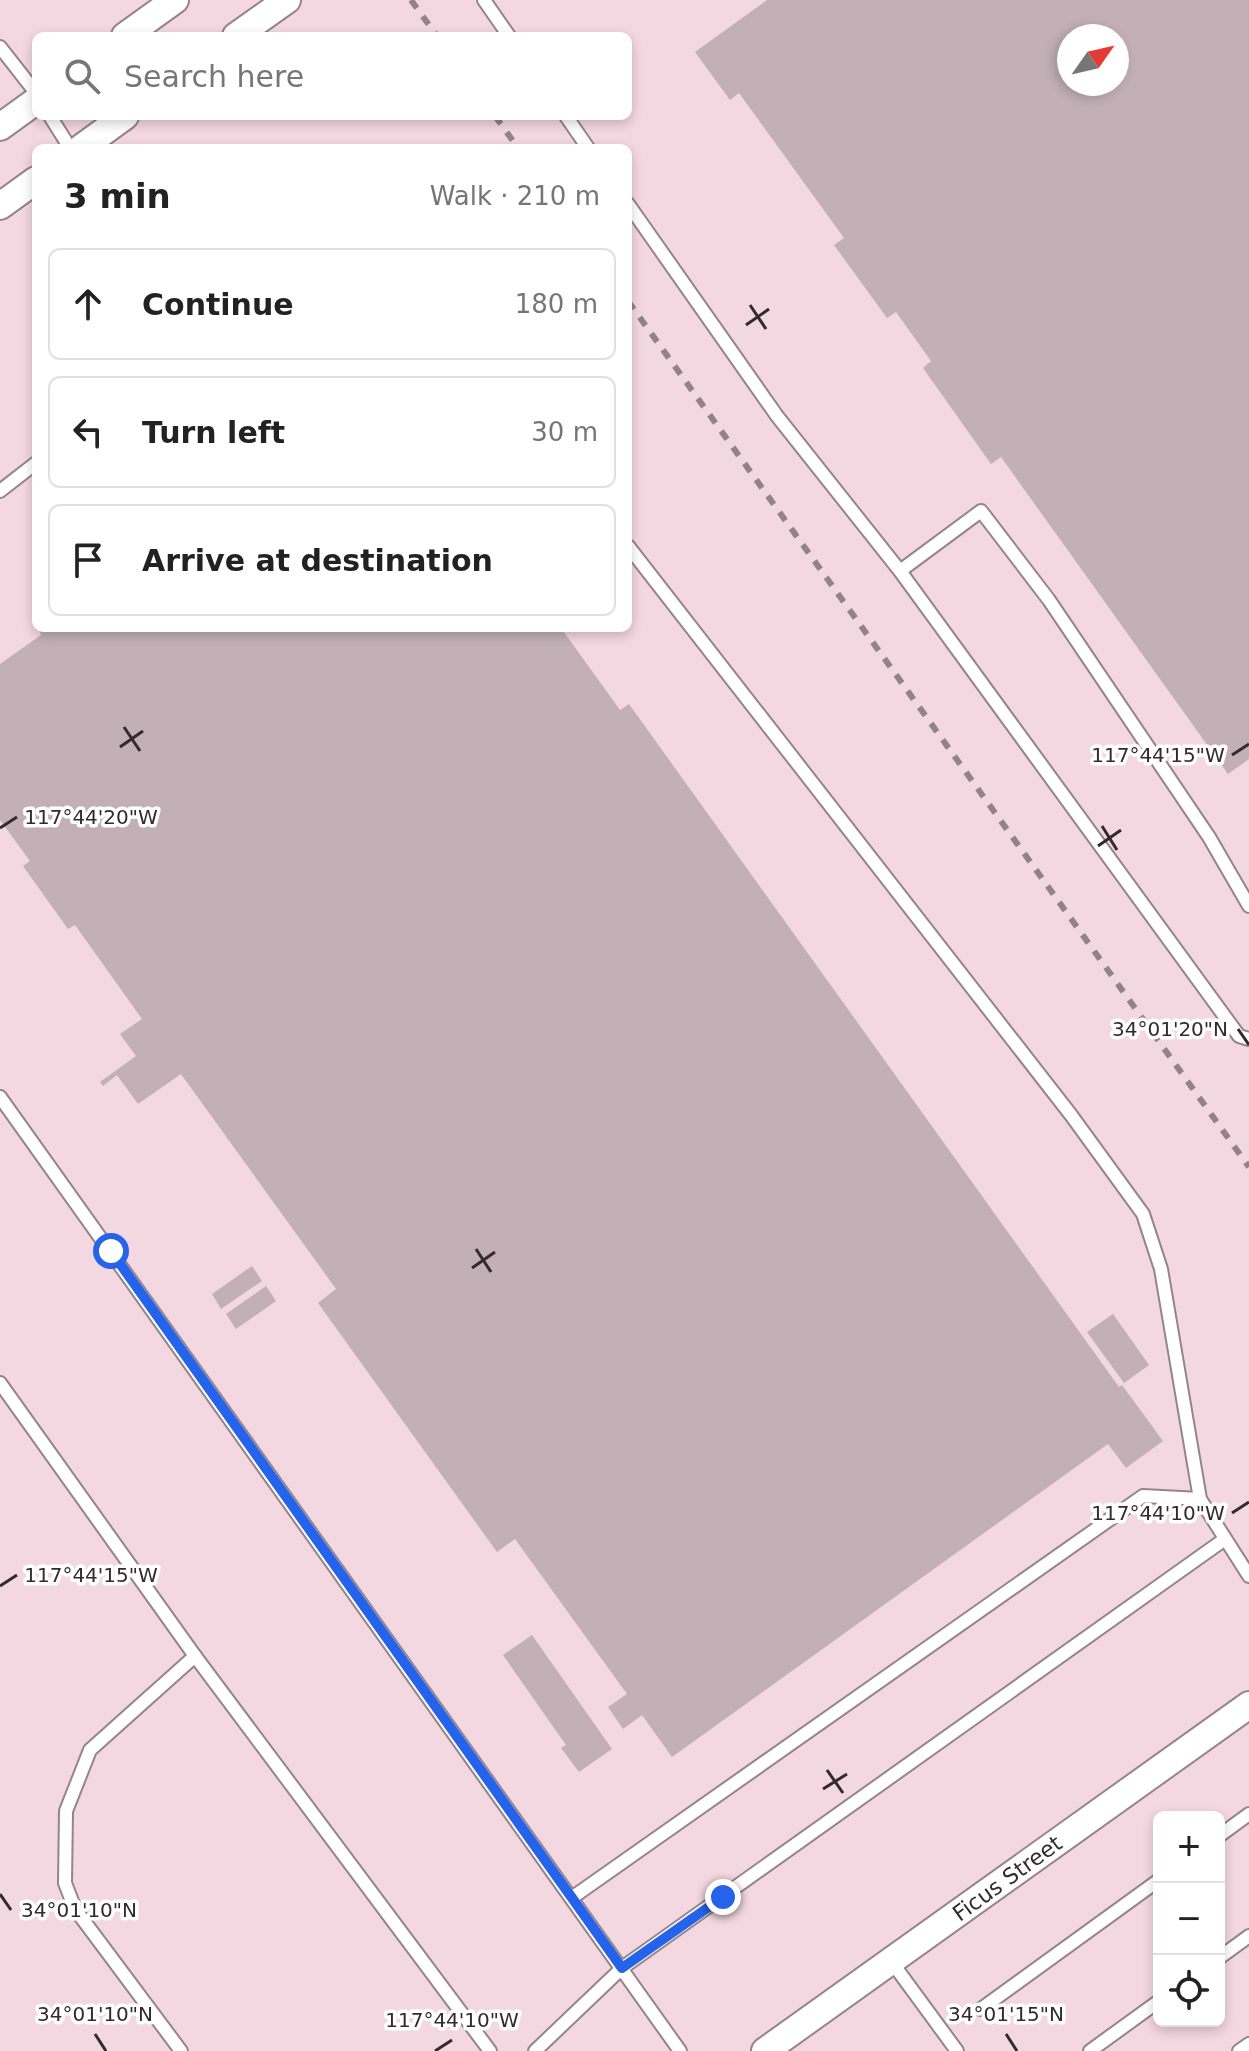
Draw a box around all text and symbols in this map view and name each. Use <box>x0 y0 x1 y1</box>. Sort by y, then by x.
north arrow <box>1057 24 1129 96</box>
search box <box>32 32 632 120</box>
icon: search <box>60 54 104 98</box>
text: Search here <box>124 59 304 94</box>
text: 3 min <box>64 176 171 216</box>
text: Walk · 210 m <box>430 181 600 211</box>
icon: ahead <box>66 282 110 326</box>
text: Continue <box>142 287 294 322</box>
text: 180 m <box>515 289 598 319</box>
icon: left <box>66 410 110 454</box>
text: Turn left <box>142 415 285 450</box>
text: 30 m <box>531 417 598 447</box>
icon: arrive <box>66 538 110 582</box>
text: Arrive at destination <box>142 543 493 578</box>
text: 117°44'15"W <box>1091 743 1225 767</box>
text: 117°44'20"W <box>24 805 158 829</box>
text: 34°01'20"N <box>1112 1017 1228 1041</box>
route start <box>93 1233 129 1269</box>
text: 117°44'10"W <box>1091 1501 1225 1525</box>
text: 117°44'15"W <box>24 1563 158 1587</box>
map controls <box>1153 1811 1225 2027</box>
button: + <box>1153 1811 1225 1883</box>
street label: Ficus Street <box>948 1830 1067 1926</box>
route end <box>705 1879 741 1915</box>
button: − <box>1153 1883 1225 1955</box>
text: 34°01'10"N <box>21 1898 137 1922</box>
button: locate <box>1153 1955 1225 2027</box>
text: 34°01'10"N <box>37 2002 153 2026</box>
text: 34°01'15"N <box>948 2002 1064 2026</box>
text: 117°44'10"W <box>385 2008 519 2032</box>

